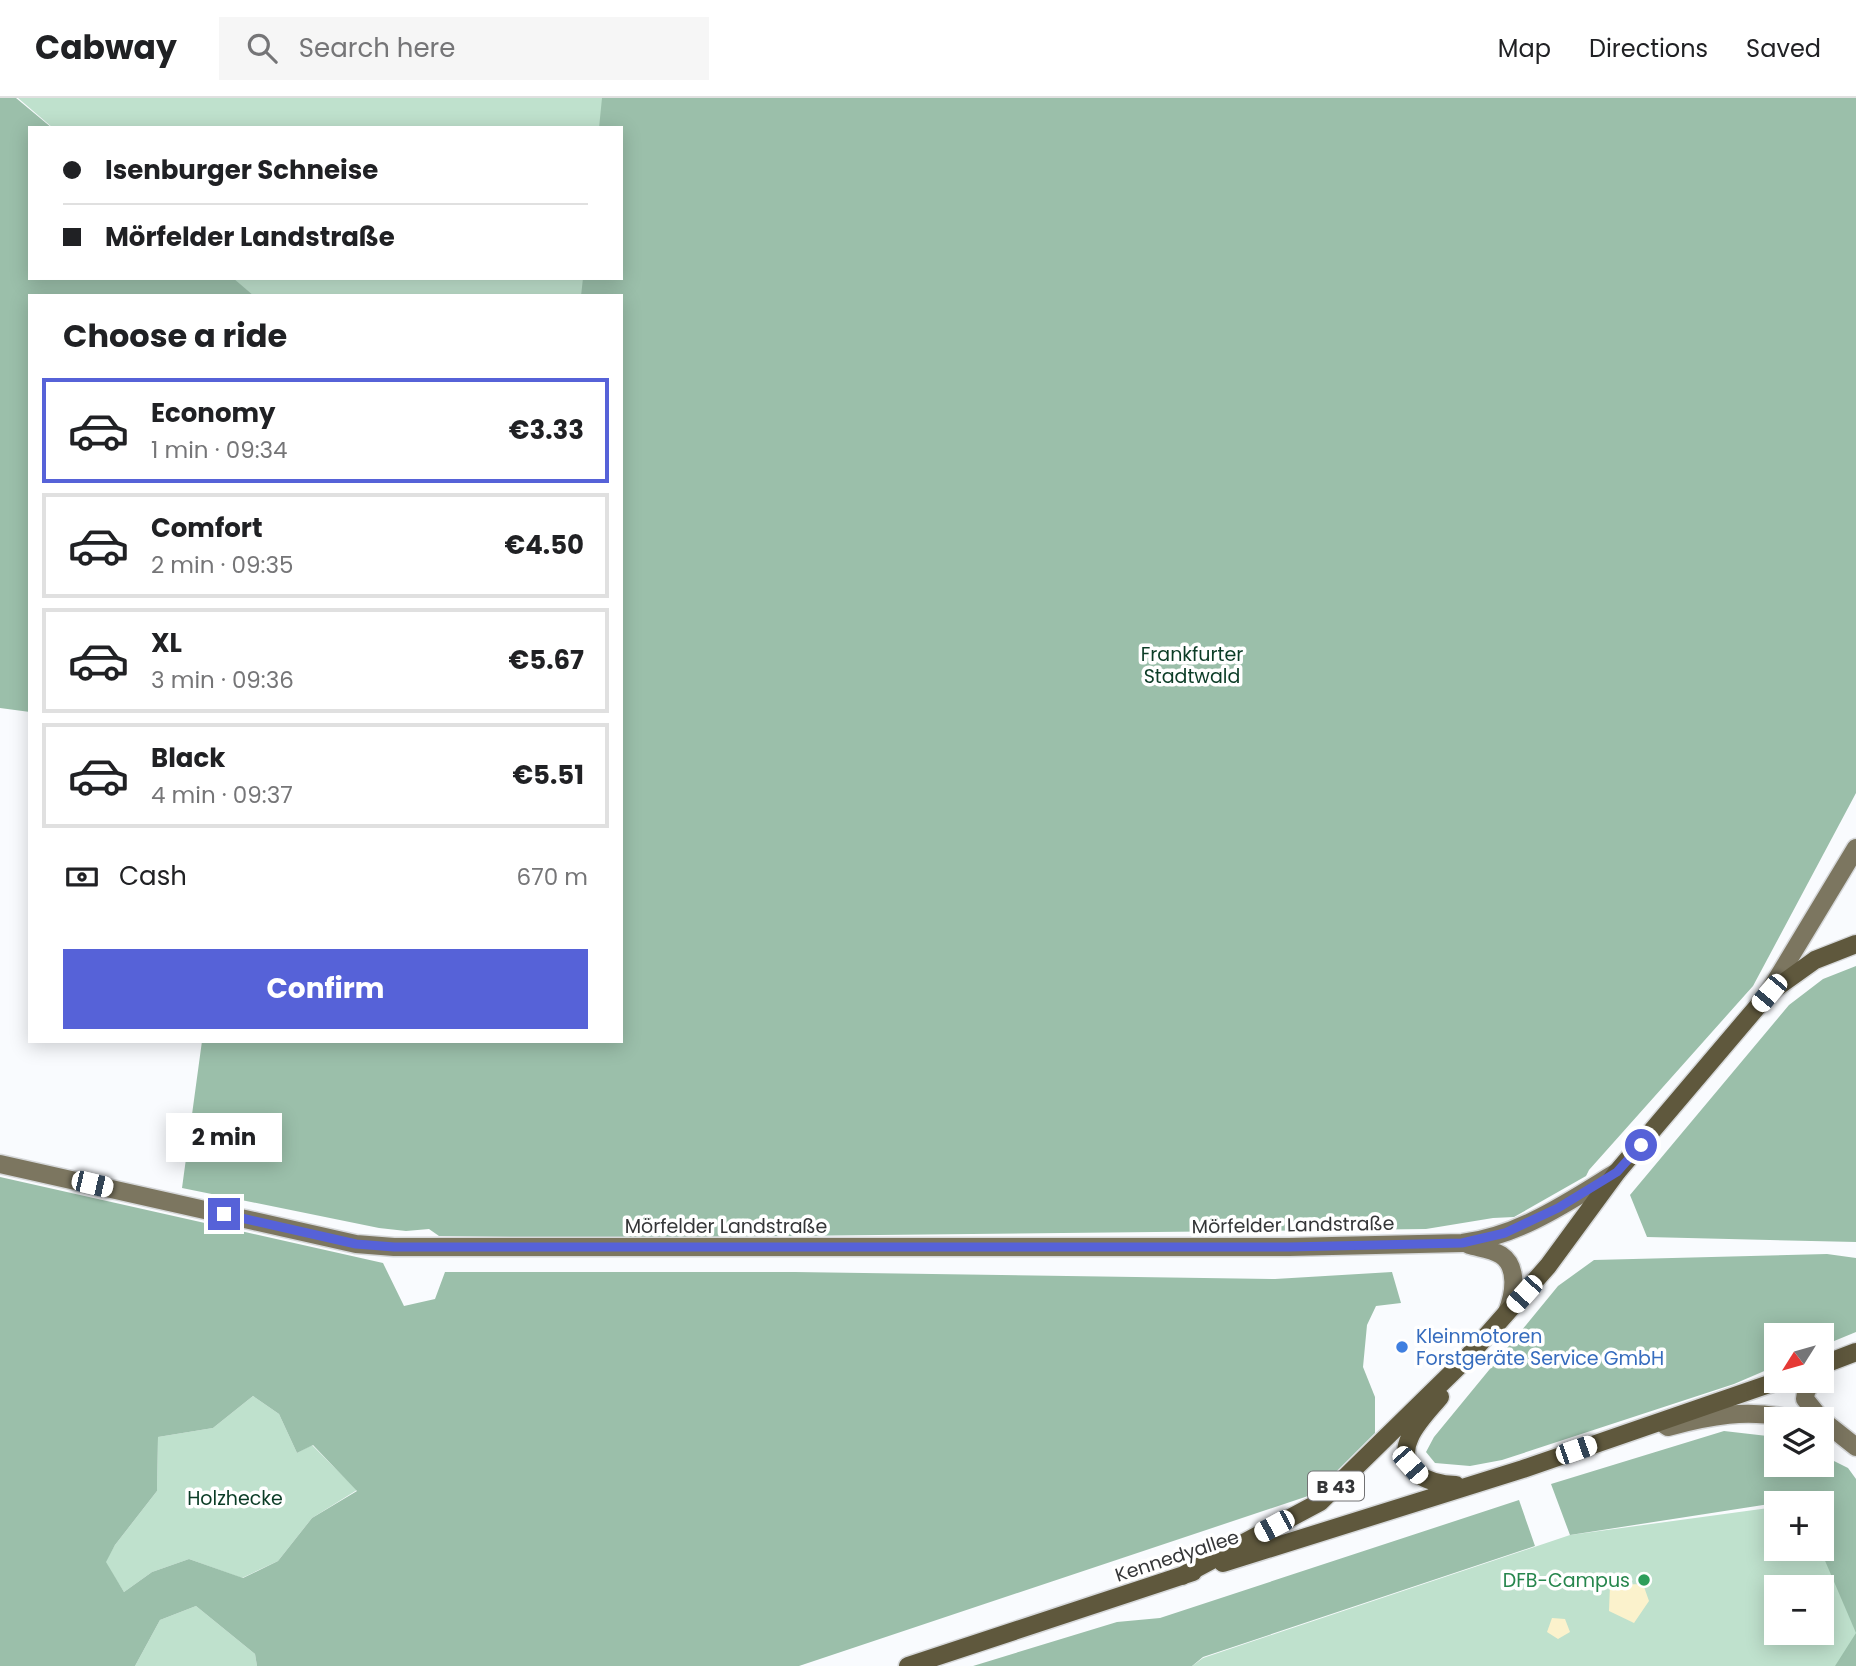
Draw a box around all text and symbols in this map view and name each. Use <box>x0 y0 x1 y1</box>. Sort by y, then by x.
search box <box>219 17 709 80</box>
text: Cabway <box>35 24 177 71</box>
icon: search <box>243 29 281 67</box>
text: Search here <box>299 30 455 66</box>
text: Map <box>1498 32 1551 65</box>
text: Directions <box>1589 32 1708 65</box>
text: Saved <box>1746 32 1821 65</box>
text: Isenburger Schneise <box>105 152 378 188</box>
text: Mörfelder Landstraße <box>105 219 395 255</box>
text: Choose a ride <box>63 313 287 358</box>
text: Economy <box>151 395 275 431</box>
icon: car <box>67 399 130 462</box>
text: €3.33 <box>509 412 584 448</box>
text: 1 min · 09:34 <box>151 434 288 466</box>
text: Comfort <box>151 510 263 546</box>
icon: car <box>67 514 130 577</box>
text: €4.50 <box>505 527 584 563</box>
text: 2 min · 09:35 <box>151 549 293 581</box>
text: XL <box>151 625 182 661</box>
icon: car <box>67 629 130 692</box>
park label: Frankfurter Stadtwald <box>1141 641 1243 690</box>
text: €5.67 <box>509 642 584 678</box>
text: 3 min · 09:36 <box>151 664 294 696</box>
text: Black <box>151 740 225 776</box>
icon: car <box>67 744 130 807</box>
text: €5.51 <box>512 757 584 793</box>
text: 4 min · 09:37 <box>151 779 293 811</box>
icon: cash <box>63 858 101 896</box>
text: Cash <box>119 858 187 894</box>
text: 670 m <box>517 861 588 893</box>
button: Confirm <box>63 949 588 1029</box>
car <box>1748 970 1791 1016</box>
callout: 2 min <box>166 1112 282 1162</box>
text: 2 min <box>192 1121 256 1153</box>
route start <box>1625 1129 1657 1161</box>
car <box>70 1169 115 1199</box>
route end <box>208 1198 240 1230</box>
street label: Mörfelder Landstraße <box>1191 1210 1395 1240</box>
street label: Mörfelder Landstraße <box>625 1213 827 1240</box>
car <box>1503 1271 1546 1317</box>
place label: Kleinmotoren Forstgeräte Service GmbH <box>1416 1323 1664 1372</box>
north arrow <box>1764 1323 1834 1393</box>
map controls <box>1764 1323 1834 1645</box>
marker: Kleinmotoren Forstgeräte Service GmbH <box>1394 1339 1410 1355</box>
button: layers <box>1764 1407 1834 1477</box>
car <box>1553 1433 1600 1467</box>
car <box>1389 1442 1432 1488</box>
road number: B 43 <box>1308 1471 1364 1500</box>
park label: Holzhecke <box>187 1485 283 1512</box>
button: + <box>1764 1491 1834 1561</box>
car <box>1251 1507 1298 1545</box>
street label: Kennedyallee <box>1112 1523 1242 1589</box>
place label: DFB-Campus <box>1503 1567 1630 1594</box>
marker: DFB-Campus <box>1636 1572 1652 1588</box>
button: − <box>1764 1575 1834 1645</box>

